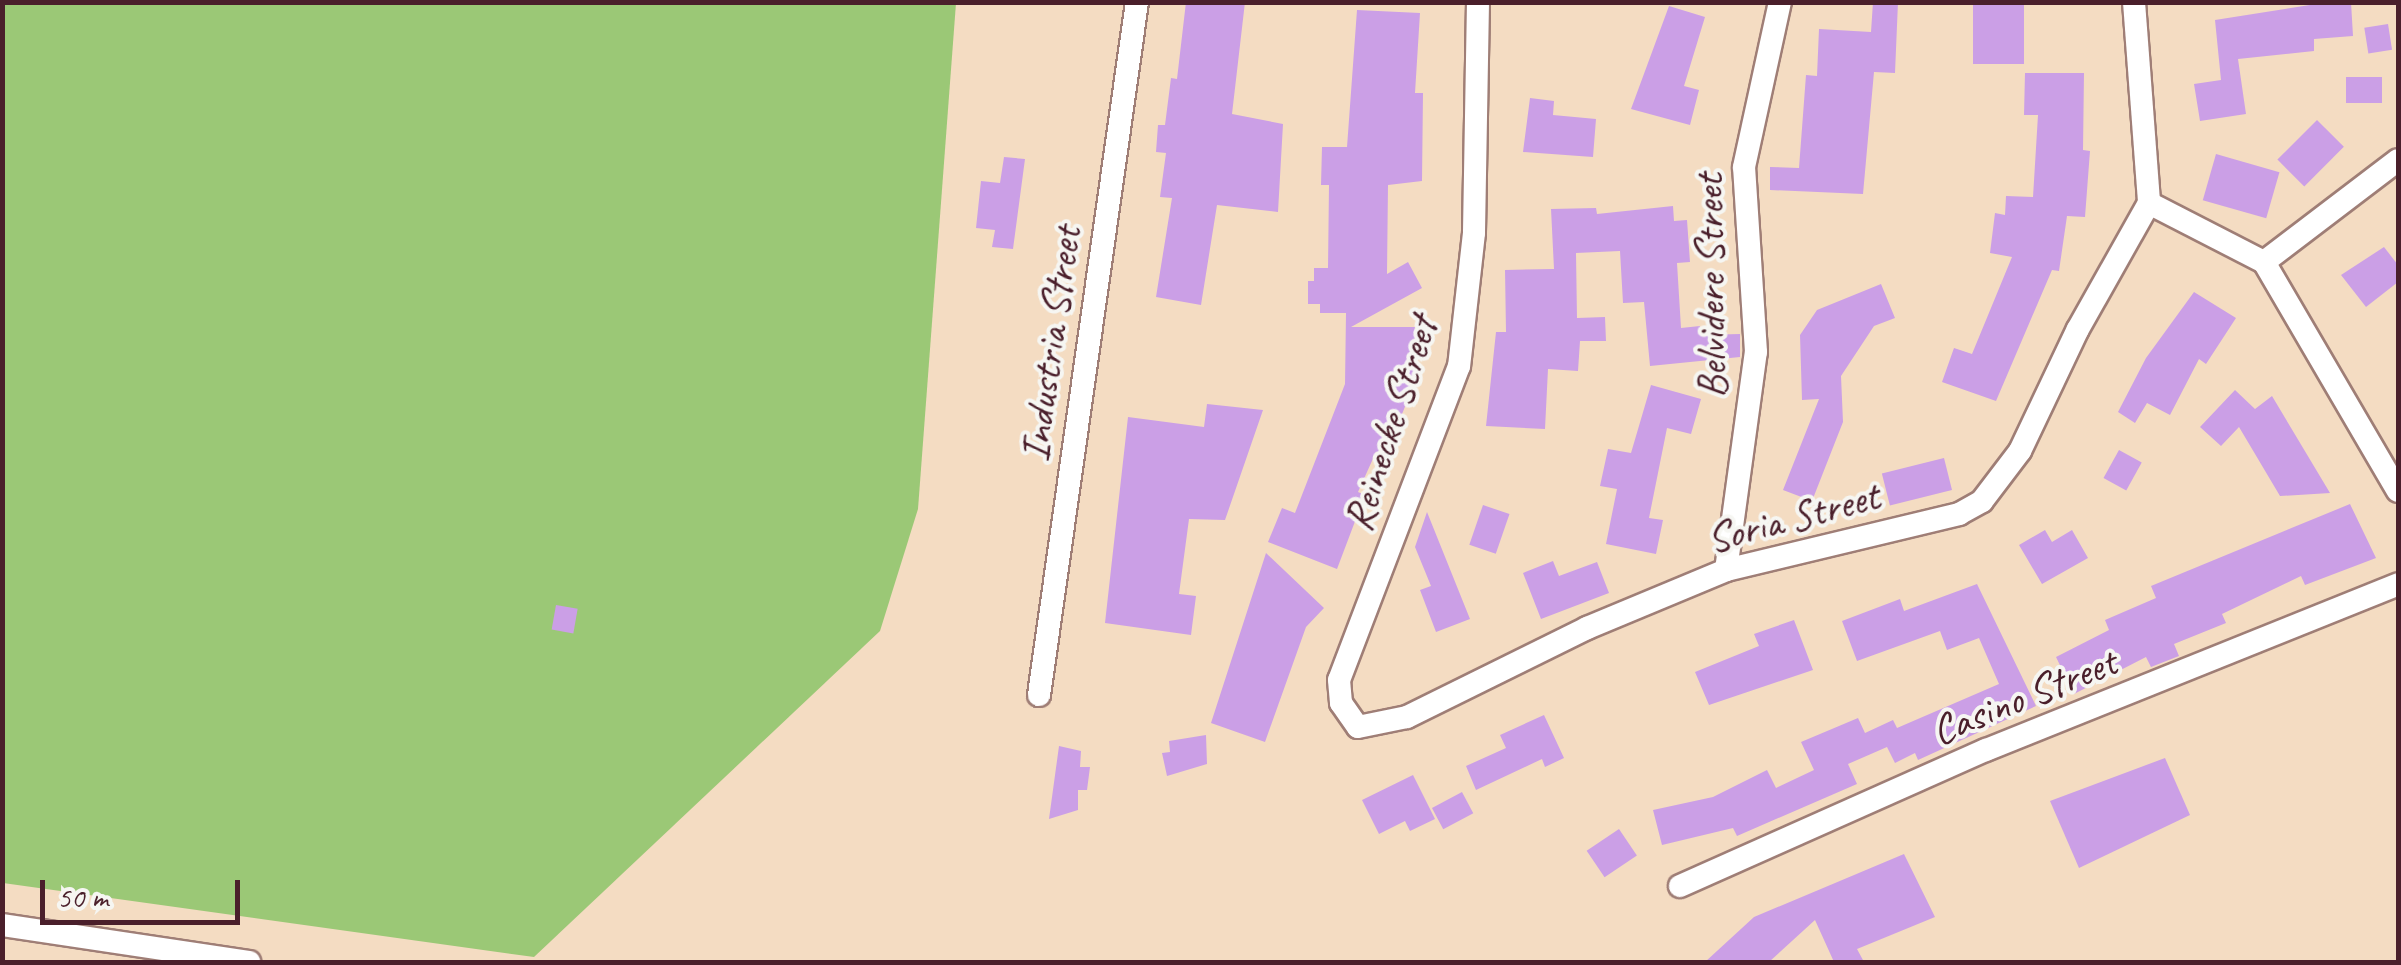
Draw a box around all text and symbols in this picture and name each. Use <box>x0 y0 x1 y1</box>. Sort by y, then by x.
street label: Belvidere Street <box>1684 173 1738 399</box>
street label: Industria Street <box>1010 223 1092 465</box>
street label: Reinecke Street <box>1333 311 1449 537</box>
street label: Soria Street <box>1701 471 1885 565</box>
street label: Casino Street <box>1924 637 2124 757</box>
scale bar <box>45 860 245 922</box>
text: 50 m <box>57 878 108 916</box>

